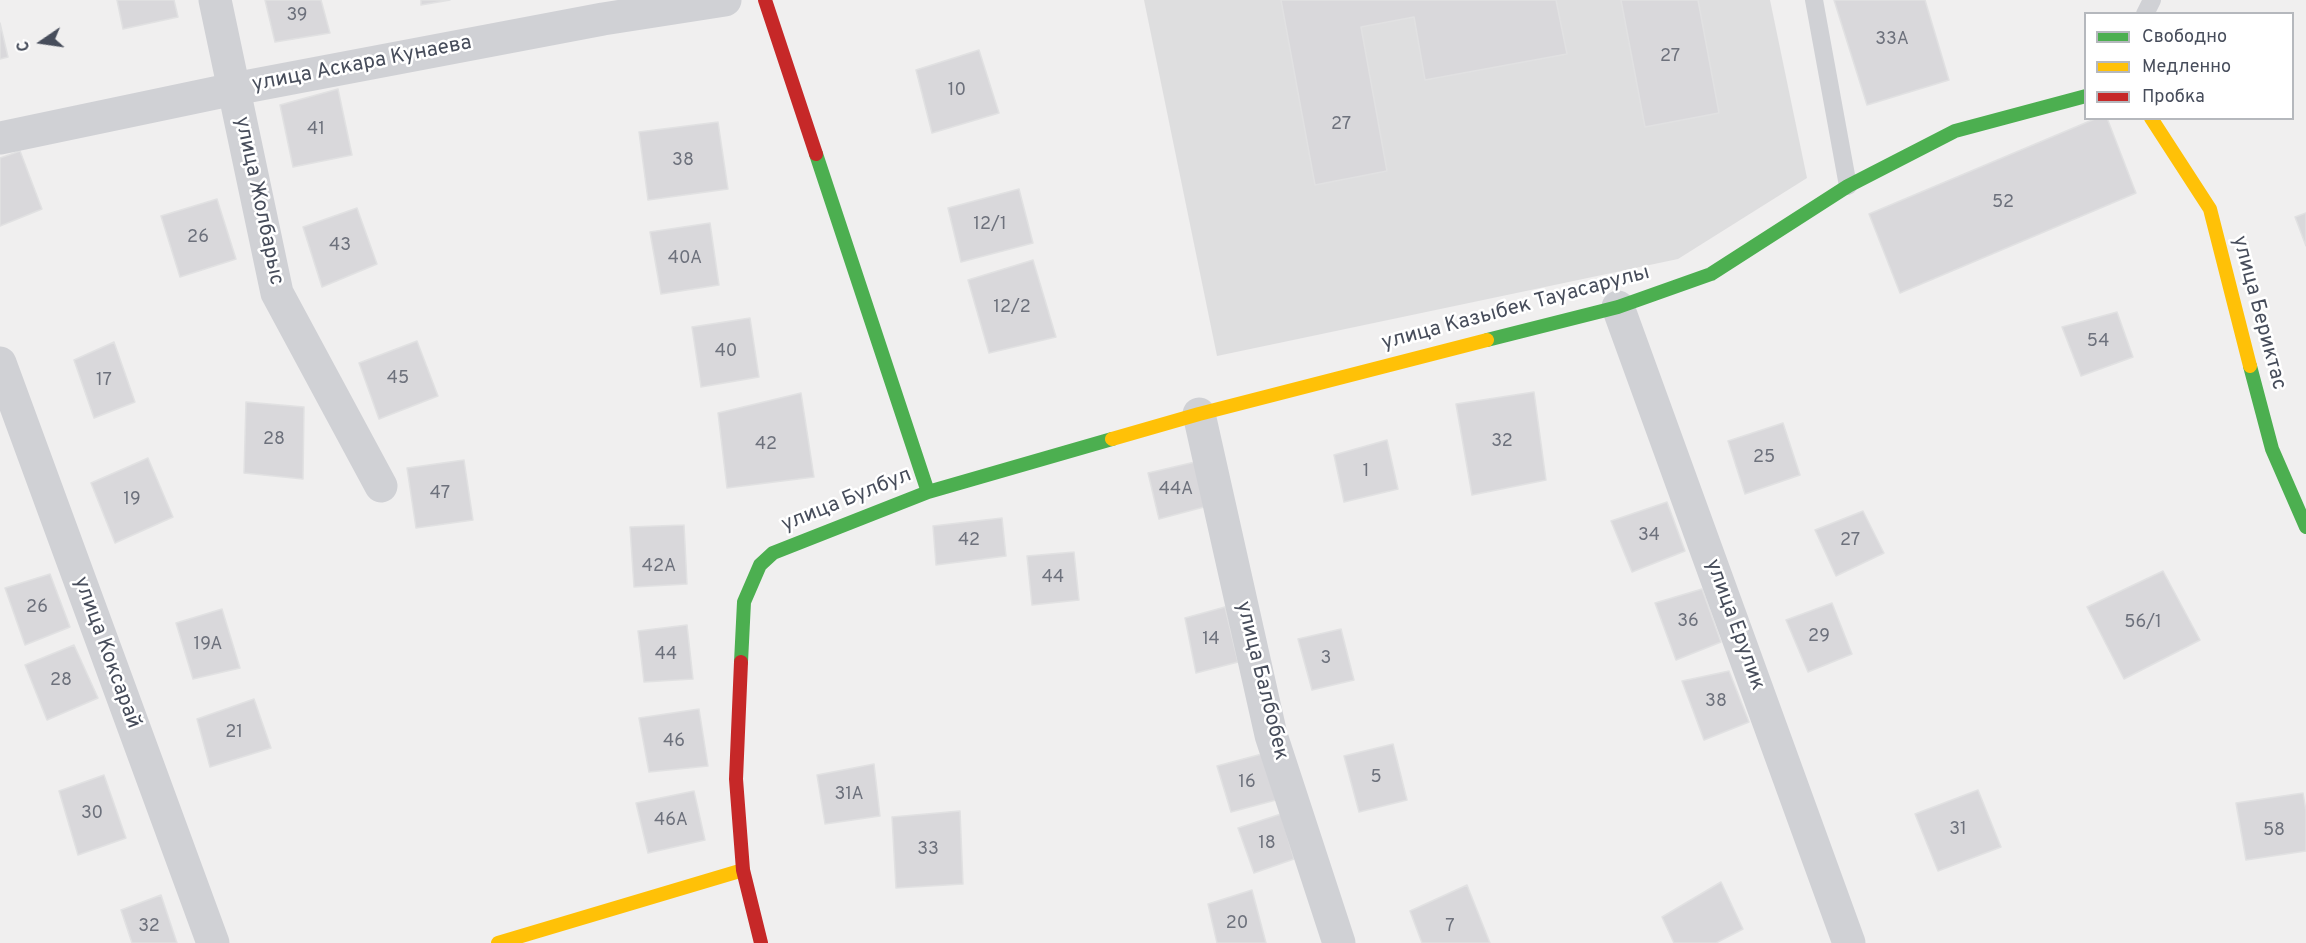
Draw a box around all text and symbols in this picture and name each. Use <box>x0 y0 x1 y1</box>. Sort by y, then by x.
house number: 39 <box>286 5 308 27</box>
north arrow <box>12 12 72 72</box>
legend <box>2084 12 2294 120</box>
text: Свободно <box>2142 26 2227 49</box>
house number: 33А <box>1875 29 1909 51</box>
street label: улица Аскара Кунаева <box>250 31 474 99</box>
text: С <box>14 39 35 53</box>
house number: 27 <box>1660 46 1680 68</box>
text: Медленно <box>2142 56 2231 79</box>
house number: 10 <box>948 80 966 102</box>
text: Пробка <box>2142 86 2205 109</box>
street label: улица Жолбарыс <box>228 114 288 288</box>
house number: 27 <box>1331 114 1351 136</box>
house number: 41 <box>307 119 325 141</box>
house number: 38 <box>672 150 694 172</box>
house number: 52 <box>1992 192 2014 214</box>
house number: 12/1 <box>973 214 1007 236</box>
house number: 26 <box>187 227 209 249</box>
street label: улица Бериктас <box>2225 233 2291 393</box>
house number: 43 <box>329 235 351 257</box>
house number: 40А <box>668 248 702 270</box>
street label: улица Казыбек Тауасарулы <box>1379 261 1653 357</box>
house number: 12/2 <box>993 297 1031 319</box>
house number: 54 <box>2087 331 2109 353</box>
house number: 40 <box>715 341 737 363</box>
house number: 45 <box>387 368 409 390</box>
house number: 17 <box>96 370 112 392</box>
house number: 28 <box>263 429 285 451</box>
house number: 32 <box>1491 431 1513 453</box>
house number: 42 <box>755 434 777 456</box>
house number: 25 <box>1753 447 1775 469</box>
house number: 1 <box>1363 461 1369 483</box>
street label: улица Булбул <box>778 463 916 539</box>
house number: 44А <box>1159 479 1193 501</box>
house number: 47 <box>430 483 450 505</box>
house number: 19 <box>123 489 141 511</box>
house number: 34 <box>1638 525 1660 547</box>
house number: 42 <box>958 530 980 552</box>
house number: 27 <box>1840 530 1860 552</box>
house number: 42А <box>642 556 676 578</box>
street label: улица Ерулик <box>1699 556 1769 694</box>
house number: 44 <box>1042 567 1064 589</box>
street label: улица Коксарай <box>67 574 145 732</box>
house number: 26 <box>26 597 48 619</box>
street label: улица Балбобек <box>1229 599 1293 763</box>
house number: 36 <box>1677 611 1699 633</box>
house number: 56/1 <box>2124 612 2162 634</box>
house number: 29 <box>1808 626 1830 648</box>
house number: 14 <box>1202 629 1220 651</box>
house number: 19А <box>194 634 222 656</box>
house number: 44 <box>655 644 677 666</box>
house number: 3 <box>1321 648 1331 670</box>
house number: 28 <box>50 670 72 692</box>
house number: 38 <box>1705 691 1727 713</box>
house number: 21 <box>225 722 243 744</box>
house number: 46 <box>663 731 685 753</box>
house number: 5 <box>1370 767 1382 789</box>
house number: 16 <box>1238 772 1256 794</box>
house number: 31А <box>834 784 864 806</box>
house number: 30 <box>81 803 103 825</box>
house number: 46А <box>654 810 688 832</box>
house number: 31 <box>1949 819 1967 841</box>
house number: 58 <box>2263 820 2285 842</box>
house number: 18 <box>1258 833 1276 855</box>
house number: 33 <box>917 839 939 861</box>
house number: 20 <box>1226 913 1248 935</box>
house number: 32 <box>138 916 160 938</box>
house number: 7 <box>1445 916 1455 938</box>

